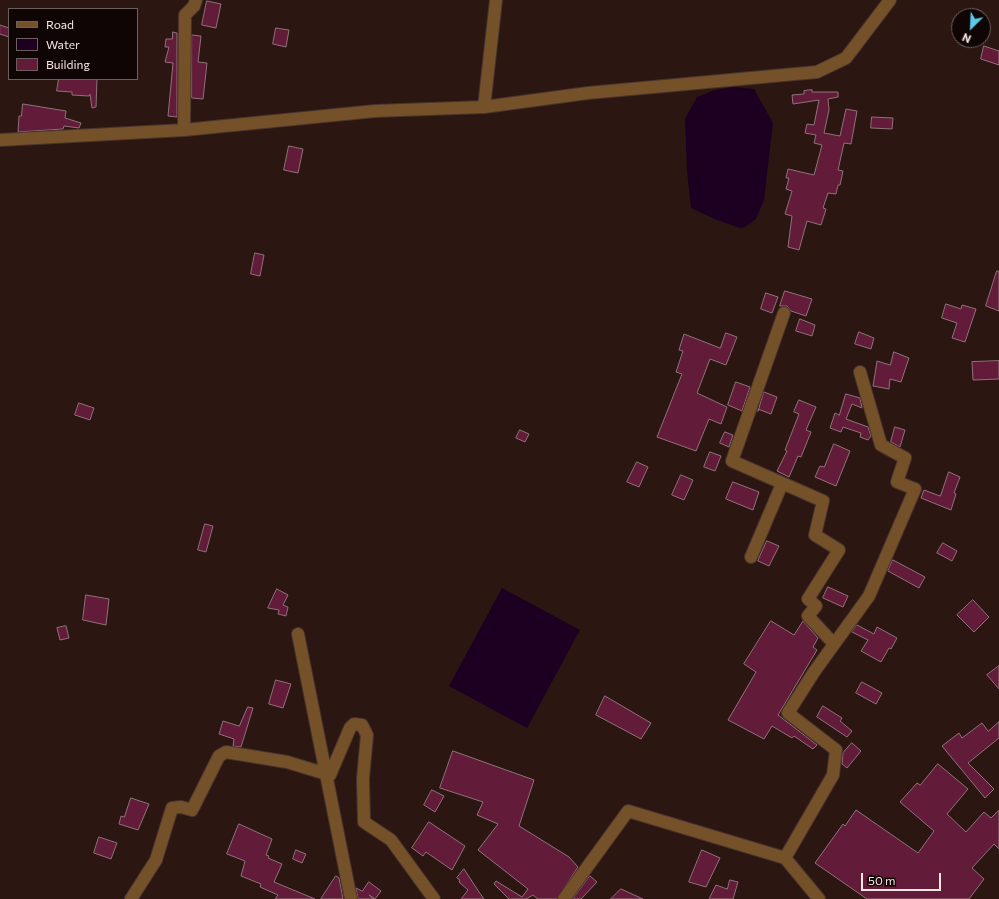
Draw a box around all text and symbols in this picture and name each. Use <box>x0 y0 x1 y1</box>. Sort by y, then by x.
legend <box>8 8 138 80</box>
north arrow <box>951 8 991 48</box>
text: Road <box>46 17 74 31</box>
text: N <box>960 31 973 46</box>
text: Water <box>46 37 80 51</box>
text: Building <box>46 57 90 71</box>
scale bar <box>863 865 943 891</box>
text: 50 m <box>868 873 896 887</box>

